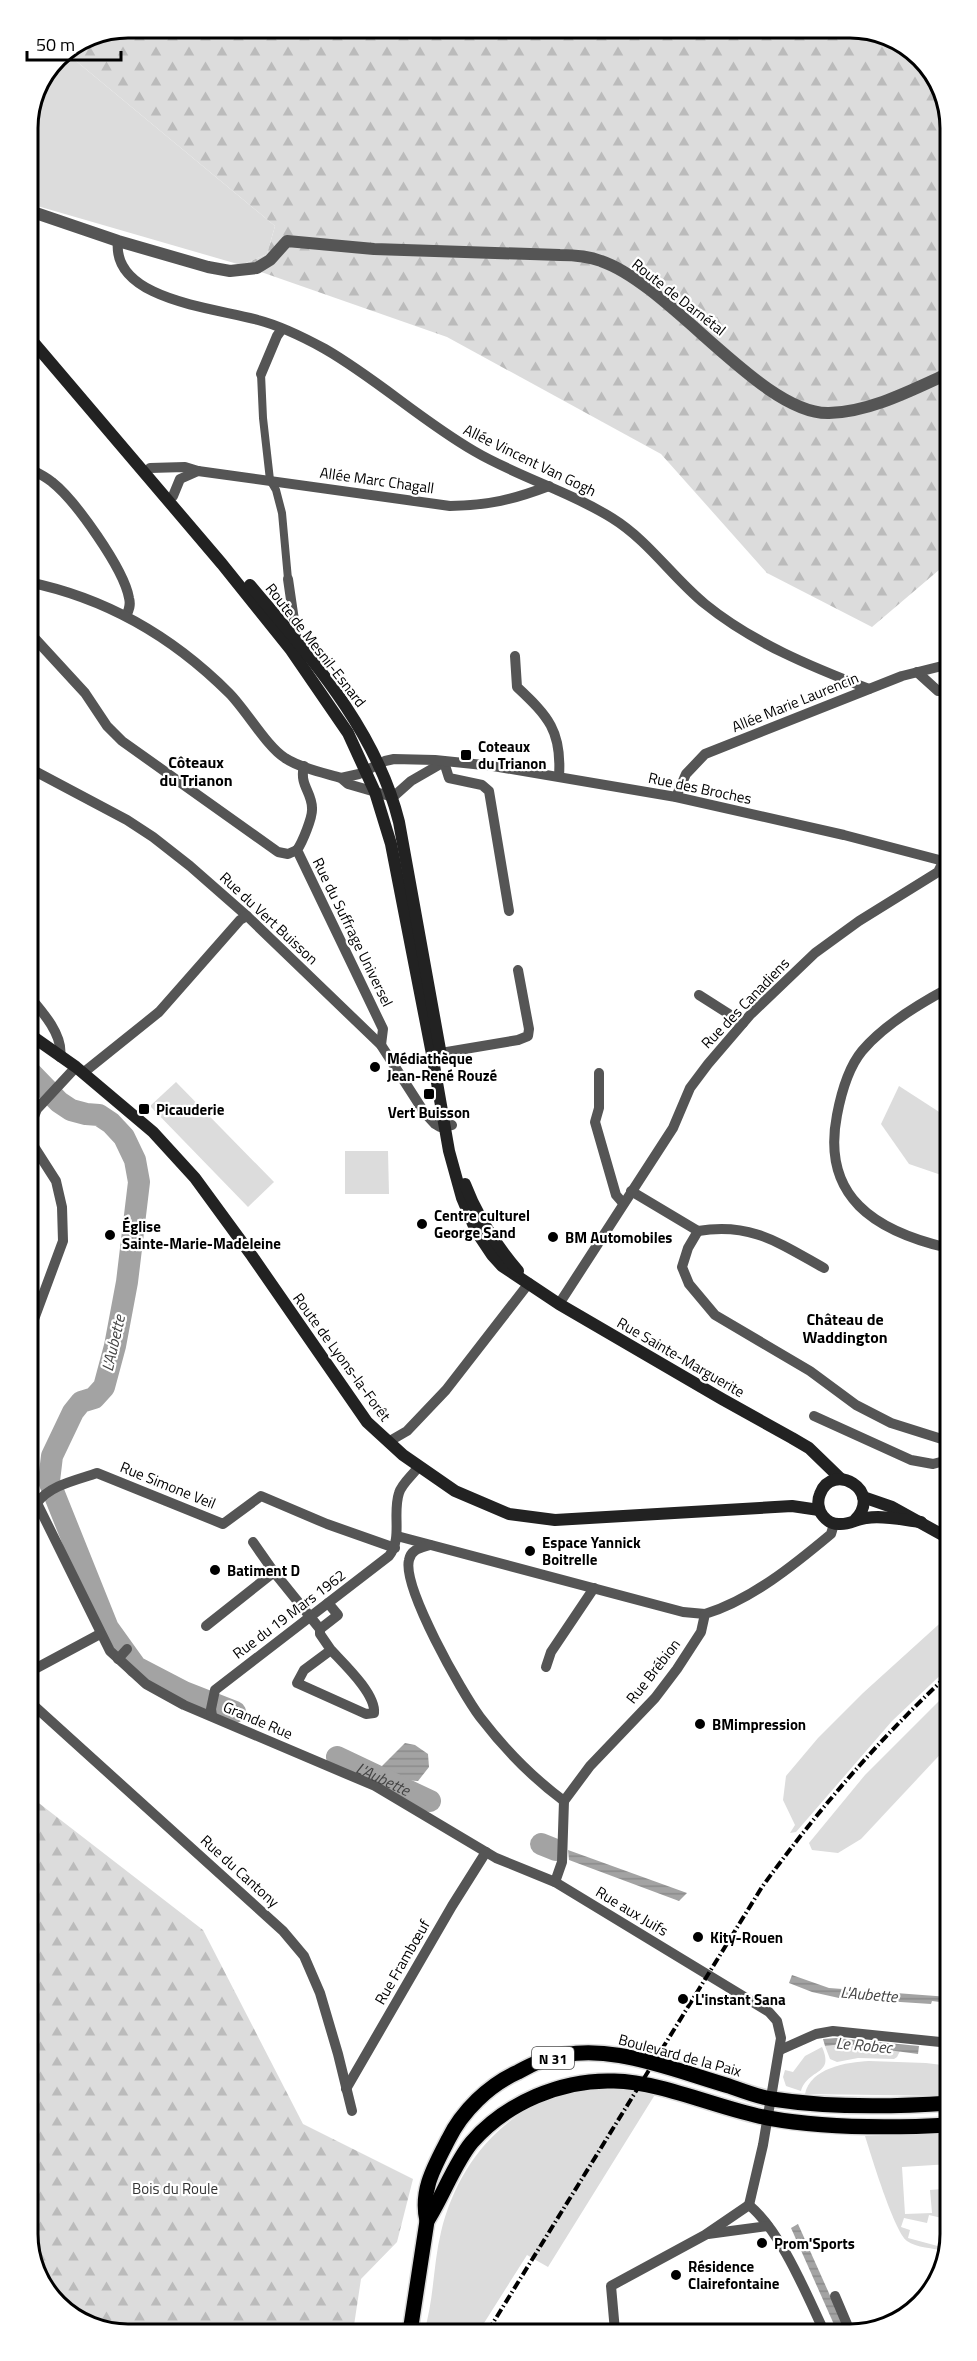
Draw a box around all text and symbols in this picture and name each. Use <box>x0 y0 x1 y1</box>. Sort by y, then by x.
scale bar <box>27 24 122 62</box>
text: 50 m <box>36 31 75 58</box>
street label: Route de Darnétal <box>627 253 731 341</box>
street label: Allée Vincent Van Gogh <box>460 418 600 502</box>
street label: Allée Marc Chagall <box>318 461 436 499</box>
street label: Route de Mesnil-Esnard <box>260 578 372 712</box>
street label: Allée Marie Laurencin <box>728 666 862 738</box>
place label: Coteaux du Trianon <box>478 735 547 775</box>
marker: Coteaux du Trianon <box>459 748 473 762</box>
district label: Côteaux du Trianon <box>159 750 233 792</box>
street label: Rue des Broches <box>646 766 754 810</box>
street label: Rue du Suffrage Universel <box>307 854 399 1010</box>
street label: Rue du Vert Buisson <box>215 866 323 970</box>
street label: Rue des Canadiens <box>695 952 795 1054</box>
place label: Médiathèque Jean-René Rouzé <box>387 1047 498 1087</box>
marker: Médiathèque Jean-René Rouzé <box>368 1060 382 1074</box>
marker: Vert Buisson <box>422 1087 436 1101</box>
place label: Picauderie <box>156 1098 225 1121</box>
place label: Vert Buisson <box>388 1101 470 1124</box>
marker: Picauderie <box>137 1102 151 1116</box>
place label: Centre culturel George Sand <box>434 1204 530 1244</box>
place label: Église Sainte-Marie-Madeleine <box>122 1215 281 1255</box>
marker: Centre culturel George Sand <box>415 1217 429 1231</box>
place label: BM Automobiles <box>565 1226 672 1249</box>
marker: Église Sainte-Marie-Madeleine <box>103 1228 117 1242</box>
marker: BM Automobiles <box>546 1230 560 1244</box>
street label: Route de Lyons-la-Forêt <box>287 1288 397 1427</box>
district label: Château de Waddington <box>802 1307 888 1349</box>
water label: L'Aubette <box>95 1311 131 1374</box>
street label: Rue Sainte-Marguerite <box>613 1311 749 1403</box>
street label: Rue Simone Veil <box>117 1455 219 1515</box>
place label: Espace Yannick Boitrelle <box>542 1531 641 1571</box>
marker: Espace Yannick Boitrelle <box>523 1544 537 1558</box>
place label: Batiment D <box>227 1559 300 1582</box>
marker: Batiment D <box>208 1563 222 1577</box>
street label: Rue du 19 Mars 1962 <box>228 1564 350 1664</box>
street label: Rue Brébion <box>620 1634 686 1708</box>
street label: Grande Rue <box>220 1695 296 1745</box>
place label: BMimpression <box>712 1713 806 1736</box>
marker: BMimpression <box>693 1717 707 1731</box>
water label: L'Aubette <box>352 1756 416 1803</box>
street label: Rue du Cantony <box>195 1829 285 1913</box>
street label: Rue aux Juifs <box>591 1880 673 1942</box>
street label: Rue Frambœuf <box>368 1915 436 2009</box>
place label: Kity-Rouen <box>710 1926 783 1949</box>
marker: Kity-Rouen <box>691 1930 705 1944</box>
water label: L'Aubette <box>840 1980 900 2009</box>
place label: L'instant Sana <box>695 1988 786 2011</box>
marker: L'instant Sana <box>676 1992 690 2006</box>
street label: Boulevard de la Paix <box>616 2028 744 2083</box>
water label: Le Robec <box>835 2031 895 2060</box>
road number: N 31 <box>532 2047 574 2069</box>
park label: Bois du Roule <box>132 2177 218 2200</box>
place label: Prom'Sports <box>774 2232 855 2255</box>
marker: Prom'Sports <box>755 2236 769 2250</box>
place label: Résidence Clairefontaine <box>688 2255 780 2295</box>
marker: Résidence Clairefontaine <box>669 2268 683 2282</box>

